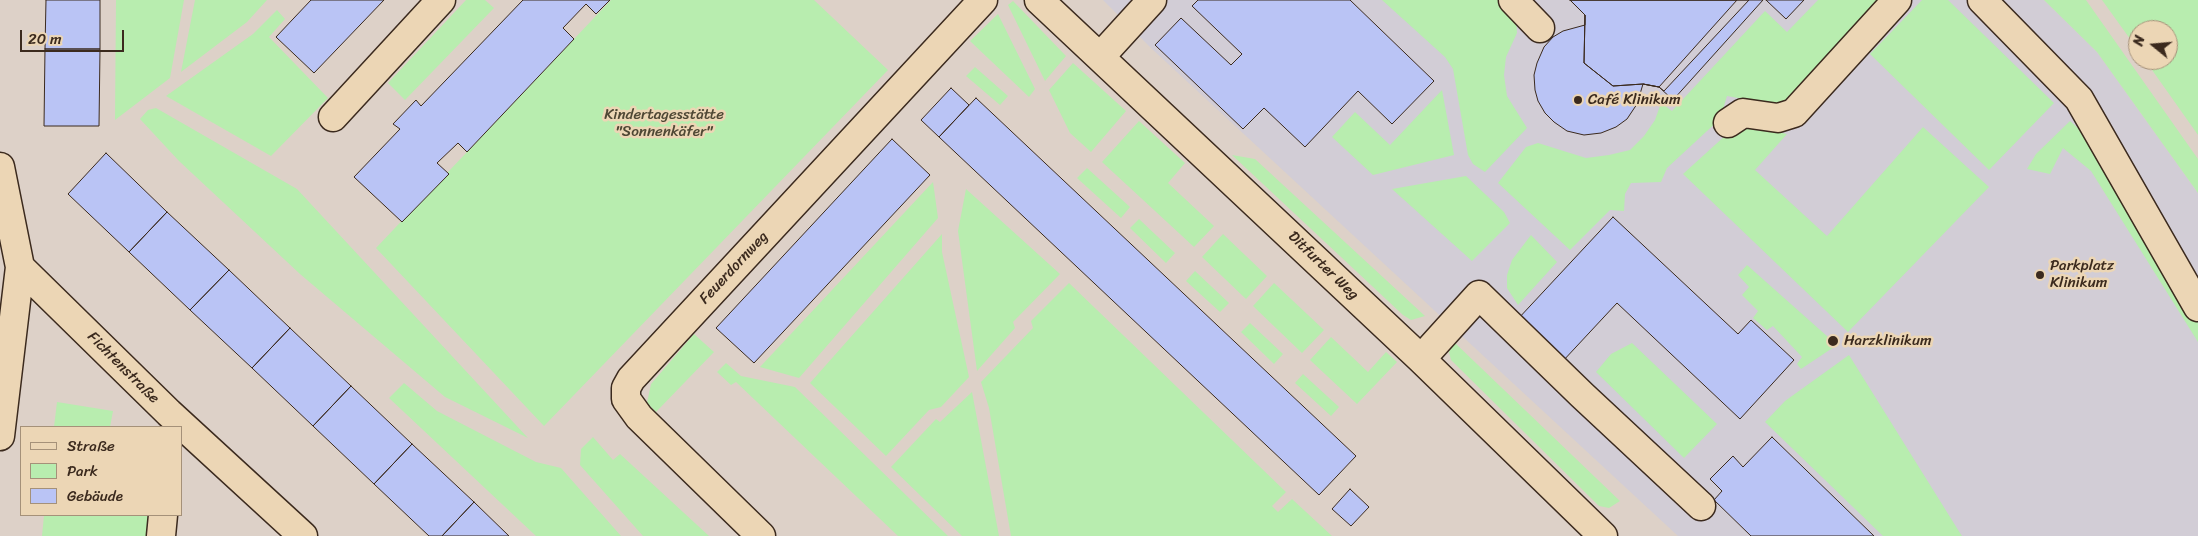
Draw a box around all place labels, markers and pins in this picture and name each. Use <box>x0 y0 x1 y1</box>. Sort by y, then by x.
place label: Café Klinikum <box>1588 91 1680 109</box>
marker: Café Klinikum <box>1572 94 1584 106</box>
place label: Parkplatz Klinikum <box>2050 257 2114 292</box>
marker: Parkplatz Klinikum <box>2034 269 2046 281</box>
place label: Harzklinikum <box>1844 332 1932 350</box>
marker: Harzklinikum <box>1826 334 1840 348</box>

